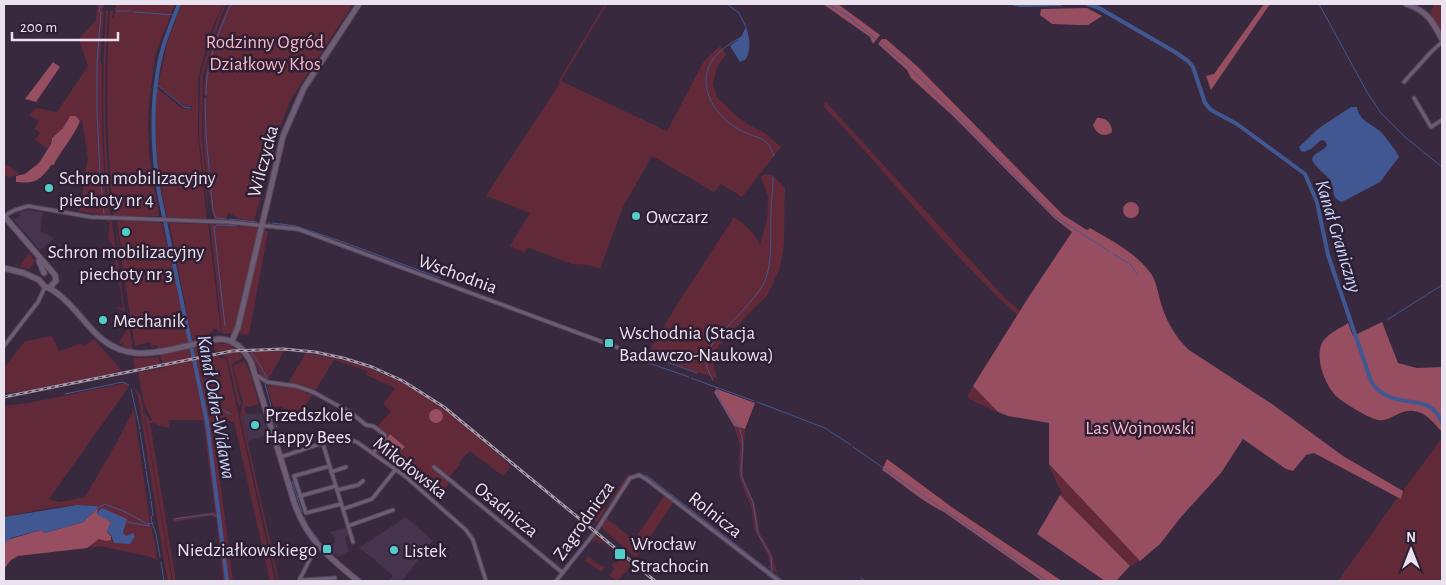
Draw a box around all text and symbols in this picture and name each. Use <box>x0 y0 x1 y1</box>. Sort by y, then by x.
scale bar <box>12 10 119 42</box>
text: 200 m <box>20 20 57 35</box>
park label: Rodzinny Ogród Działkowy Kłos <box>206 33 324 74</box>
street label: Wilczycka <box>245 123 282 199</box>
place label: Schron mobilizacyjny piechoty nr 4 <box>59 169 216 210</box>
water label: Kanał Graniczny <box>1311 178 1365 296</box>
marker: Schron mobilizacyjny piechoty nr 4 <box>43 182 55 194</box>
place label: Owczarz <box>646 208 708 227</box>
marker: Owczarz <box>630 210 642 222</box>
marker: Schron mobilizacyjny piechoty nr 3 <box>120 226 132 238</box>
place label: Schron mobilizacyjny piechoty nr 3 <box>48 243 204 284</box>
street label: Wschodnia <box>415 251 500 298</box>
place label: Mechanik <box>113 312 186 331</box>
marker: Mechanik <box>97 314 109 326</box>
place label: Wschodnia (Stacja Badawczo-Naukowa) <box>619 324 774 365</box>
water label: Kanał Odra-Widawa <box>193 333 239 481</box>
marker: Wschodnia (Stacja Badawczo-Naukowa) <box>603 337 615 349</box>
place label: Przedszkole Happy Bees <box>265 406 353 447</box>
marker: Przedszkole Happy Bees <box>249 419 261 431</box>
park label: Las Wojnowski <box>1085 419 1195 438</box>
street label: Mikołowska <box>369 434 451 503</box>
street label: Zagrodnicza <box>550 478 618 564</box>
street label: Osadnicza <box>471 479 542 542</box>
street label: Rolnicza <box>685 489 746 542</box>
north arrow <box>1386 525 1436 575</box>
text: N <box>1406 531 1416 545</box>
place label: Wrocław Strachocin <box>631 535 709 576</box>
place label: Niedziałkowskiego <box>177 541 317 560</box>
place label: Listek <box>404 542 447 561</box>
marker: Niedziałkowskiego <box>321 543 333 555</box>
marker: Listek <box>388 544 400 556</box>
marker: Wrocław Strachocin <box>613 547 627 561</box>

